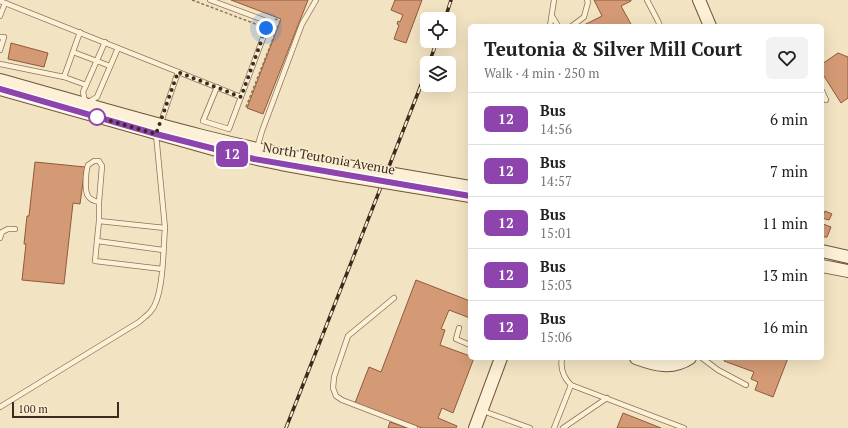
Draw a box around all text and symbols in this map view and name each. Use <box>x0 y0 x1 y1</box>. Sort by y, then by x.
map controls <box>420 12 456 92</box>
button: locate <box>420 12 456 48</box>
your location <box>256 18 276 38</box>
text: Teutonia & Silver Mill Court <box>484 36 742 61</box>
button: heart <box>766 37 808 79</box>
button: layers <box>420 56 456 92</box>
text: Walk · 4 min · 250 m <box>484 64 599 82</box>
text: Bus <box>540 100 566 120</box>
unlabelled marker <box>88 108 106 126</box>
text: 12 <box>498 109 514 128</box>
text: 6 min <box>770 109 808 129</box>
text: 14:56 <box>540 120 572 138</box>
street label: North Teutonia Avenue <box>261 137 397 179</box>
line badge: 12 <box>214 141 250 167</box>
text: 12 <box>224 144 240 163</box>
text: Bus <box>540 152 566 172</box>
text: 12 <box>498 161 514 180</box>
text: 7 min <box>770 161 808 181</box>
text: 14:57 <box>540 172 572 190</box>
text: Bus <box>540 204 566 224</box>
text: 12 <box>498 213 514 232</box>
text: 11 min <box>762 213 808 233</box>
text: 15:01 <box>540 224 572 242</box>
text: Bus <box>540 256 566 276</box>
text: 12 <box>498 265 514 284</box>
text: 13 min <box>762 265 808 285</box>
text: 15:03 <box>540 276 572 294</box>
text: Bus <box>540 308 566 328</box>
text: 12 <box>498 317 514 336</box>
text: 16 min <box>762 317 808 337</box>
text: 15:06 <box>540 328 572 346</box>
scale bar <box>12 400 119 419</box>
text: 100 m <box>18 402 48 416</box>

